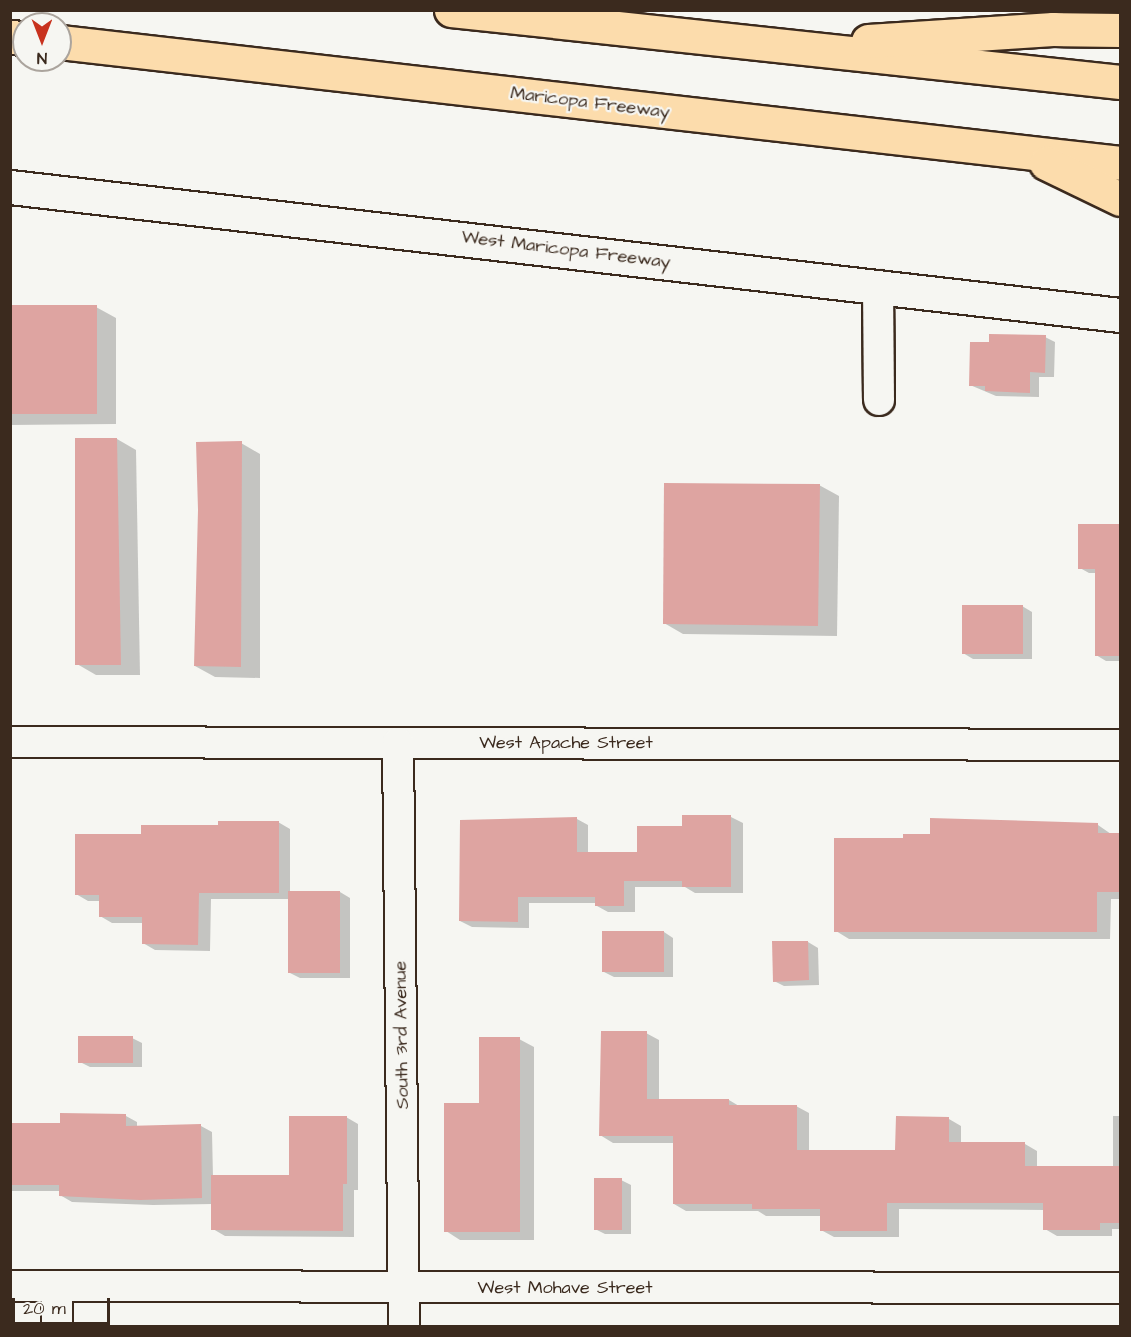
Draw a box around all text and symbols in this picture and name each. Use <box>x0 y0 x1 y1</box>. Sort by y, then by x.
north arrow <box>12 12 72 72</box>
text: N <box>37 47 47 69</box>
street label: Maricopa Freeway <box>509 83 671 123</box>
street label: West Maricopa Freeway <box>460 226 672 274</box>
street label: West Apache Street <box>479 732 653 754</box>
street label: South 3rd Avenue <box>390 961 414 1109</box>
street label: West Mohave Street <box>477 1277 653 1299</box>
scale bar <box>15 1286 112 1324</box>
text: 20 m <box>23 1296 66 1321</box>

